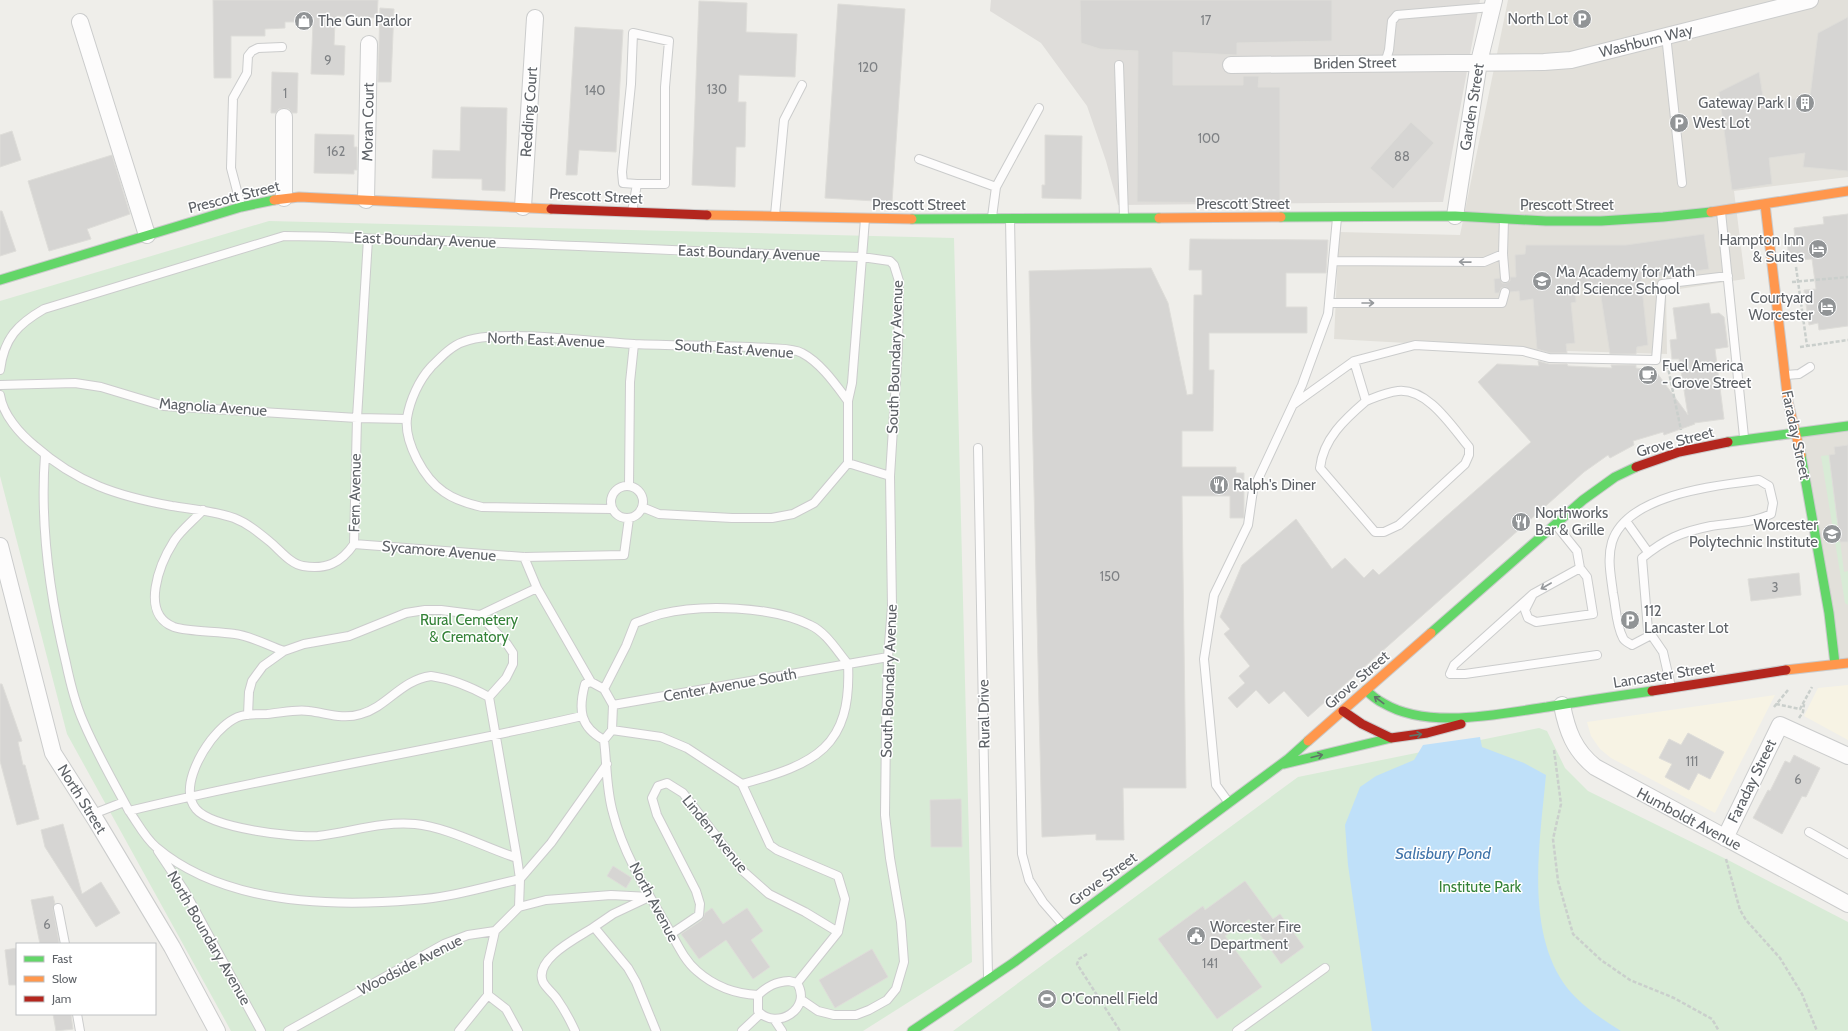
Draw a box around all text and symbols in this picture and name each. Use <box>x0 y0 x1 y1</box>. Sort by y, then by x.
parking icon: North Lot <box>1571 8 1593 30</box>
shop icon: The Gun Parlor <box>293 10 315 32</box>
place label: North Lot <box>1508 10 1568 28</box>
place label: The Gun Parlor <box>318 12 412 30</box>
house number: 17 <box>1201 12 1212 28</box>
street label: Washburn Way <box>1597 21 1695 61</box>
house number: 9 <box>324 52 332 68</box>
street label: Briden Street <box>1313 53 1397 73</box>
house number: 120 <box>858 59 878 75</box>
street label: Garden Street <box>1456 62 1488 152</box>
street label: Redding Court <box>517 66 541 158</box>
house number: 130 <box>707 81 727 97</box>
street label: Moran Court <box>358 82 378 162</box>
house number: 140 <box>585 82 605 98</box>
house number: 1 <box>283 85 287 101</box>
building icon: Gateway Park I <box>1794 92 1816 114</box>
place label: Gateway Park I <box>1698 94 1791 112</box>
parking icon: West Lot <box>1668 112 1690 134</box>
place label: West Lot <box>1693 114 1750 132</box>
house number: 100 <box>1198 130 1220 146</box>
house number: 162 <box>327 143 345 159</box>
house number: 88 <box>1394 148 1410 164</box>
street label: Prescott Street <box>186 177 282 217</box>
street label: Prescott Street <box>549 185 643 207</box>
street label: Prescott Street <box>1196 195 1290 213</box>
street label: Prescott Street <box>872 196 966 214</box>
street label: Prescott Street <box>1520 196 1614 214</box>
street label: East Boundary Avenue <box>354 229 497 251</box>
place label: Hampton Inn & Suites <box>1719 231 1804 266</box>
hotel icon: Hampton Inn & Suites <box>1807 238 1829 260</box>
street label: East Boundary Avenue <box>678 242 821 264</box>
one-way arrow <box>1459 258 1472 266</box>
place label: Ma Academy for Math and Science School <box>1556 263 1695 298</box>
school or university icon: Ma Academy for Math and Science School <box>1531 270 1553 292</box>
street label: South Boundary Avenue <box>883 280 907 434</box>
place label: Courtyard Worcester <box>1749 289 1813 324</box>
hotel icon: Courtyard Worcester <box>1816 296 1838 318</box>
one-way arrow <box>1361 299 1374 307</box>
street label: North East Avenue <box>487 329 605 351</box>
street label: South East Avenue <box>674 336 794 362</box>
place label: Fuel America - Grove Street <box>1662 357 1751 392</box>
cafe icon: Fuel America - Grove Street <box>1637 364 1659 386</box>
street label: Faraday Street <box>1778 389 1814 481</box>
street label: Magnolia Avenue <box>158 394 268 420</box>
street label: Grove Street <box>1634 423 1716 461</box>
street label: Fern Avenue <box>345 453 365 533</box>
restaurant icon: Ralph's Diner <box>1208 474 1230 496</box>
place label: Ralph's Diner <box>1233 476 1316 494</box>
place label: Northworks Bar & Grille <box>1535 504 1608 539</box>
restaurant icon: Northworks Bar & Grille <box>1510 511 1532 533</box>
place label: Worcester Polytechnic Institute <box>1689 516 1818 551</box>
school or university icon: Worcester Polytechnic Institute <box>1821 523 1843 545</box>
street label: Sycamore Avenue <box>381 537 497 565</box>
house number: 150 <box>1100 568 1120 584</box>
house number: 3 <box>1771 579 1779 595</box>
one-way arrow <box>1540 582 1552 590</box>
place label: 112 Lancaster Lot <box>1644 602 1729 637</box>
street label: South Boundary Avenue <box>877 604 901 758</box>
parking icon: 112 Lancaster Lot <box>1619 609 1641 631</box>
park label: Rural Cemetery & Crematory <box>420 611 518 646</box>
street label: Grove Street <box>1321 647 1393 713</box>
street label: Lancaster Street <box>1612 658 1716 692</box>
street label: Center Avenue South <box>662 664 798 706</box>
street label: Rural Drive <box>974 679 994 749</box>
one-way arrow <box>1374 696 1385 704</box>
one-way arrow <box>1409 731 1422 739</box>
street label: Faraday Street <box>1724 736 1780 826</box>
one-way arrow <box>1310 752 1323 759</box>
house number: 111 <box>1686 753 1698 769</box>
street label: North Street <box>54 761 110 837</box>
house number: 6 <box>1794 771 1802 787</box>
street label: Humboldt Avenue <box>1634 784 1745 854</box>
street label: Linden Avenue <box>678 792 752 877</box>
water label: Salisbury Pond <box>1395 844 1491 863</box>
street label: Grove Street <box>1066 848 1140 910</box>
street label: North Avenue <box>626 859 683 945</box>
street label: North Boundary Avenue <box>163 868 255 1009</box>
park label: Institute Park <box>1439 878 1522 896</box>
house number: 6 <box>43 916 51 932</box>
place label: Worcester Fire Department <box>1210 918 1301 953</box>
public building icon: Worcester Fire Department <box>1185 925 1207 947</box>
street label: Woodside Avenue <box>355 931 465 999</box>
legend <box>16 943 156 1015</box>
text: Fast <box>52 951 72 966</box>
house number: 141 <box>1202 955 1218 971</box>
text: Slow <box>52 971 77 986</box>
sports icon: O'Connell Field <box>1036 988 1058 1010</box>
place label: O'Connell Field <box>1061 990 1158 1008</box>
text: Jam <box>51 991 71 1006</box>

